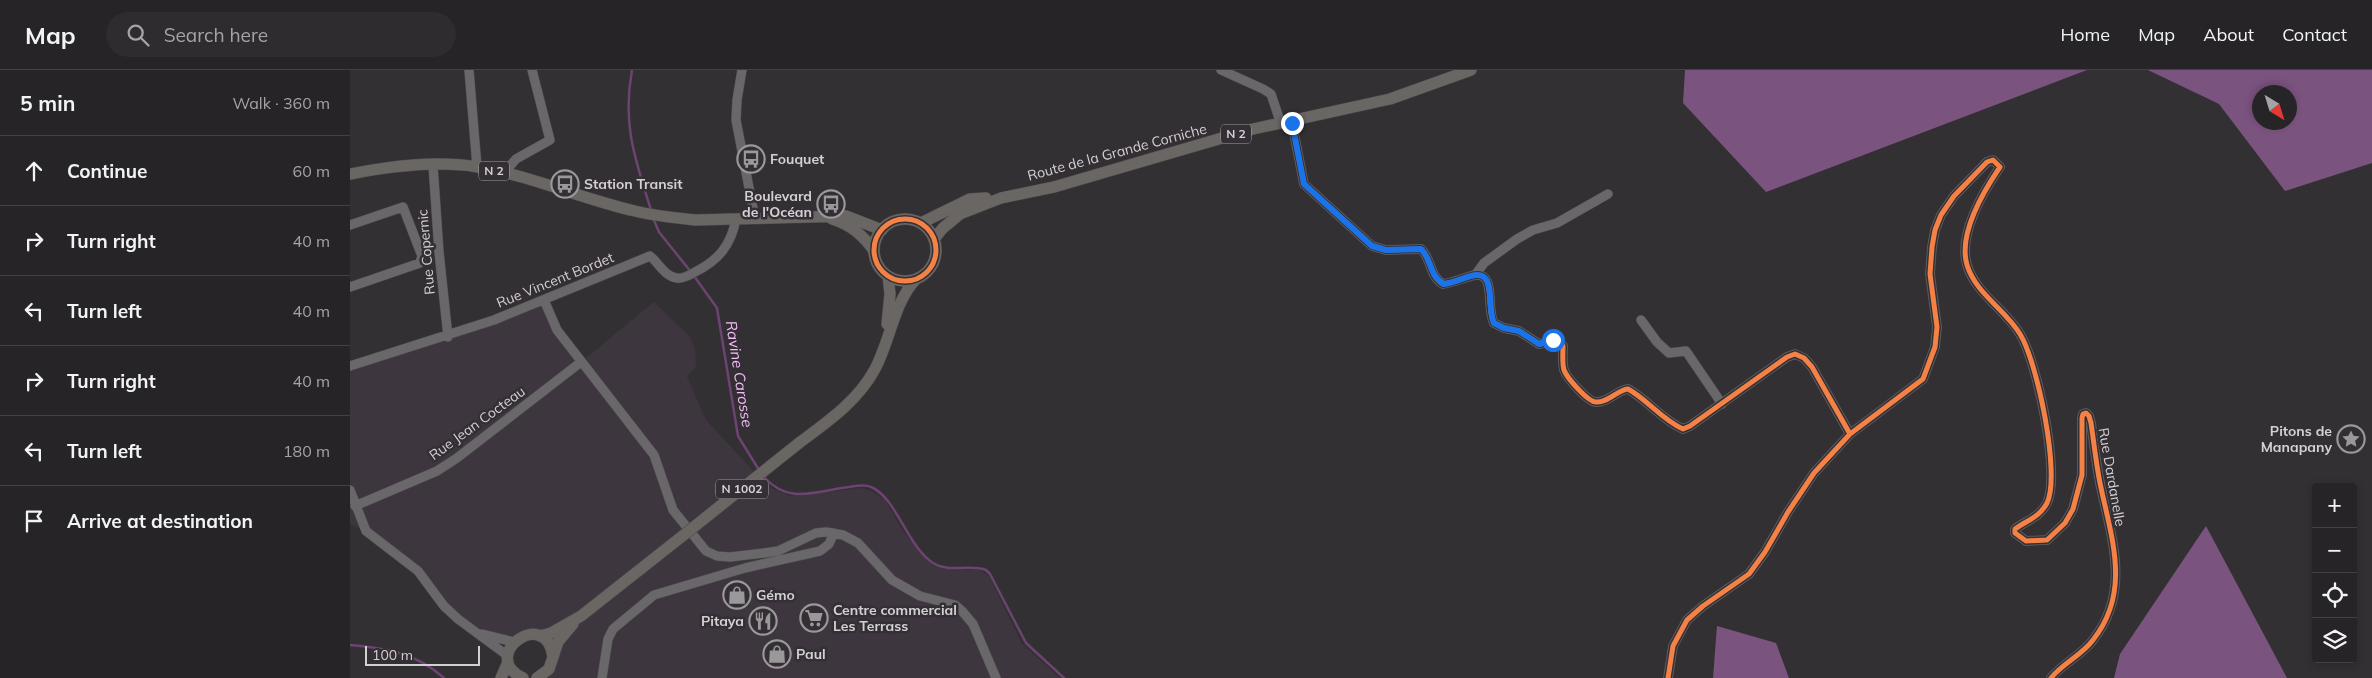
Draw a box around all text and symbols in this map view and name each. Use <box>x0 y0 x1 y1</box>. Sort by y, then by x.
search box <box>106 12 456 57</box>
text: Map <box>25 20 76 50</box>
icon: search <box>124 21 152 49</box>
text: Search here <box>164 23 268 47</box>
text: Home <box>2060 23 2110 46</box>
text: Map <box>2138 23 2175 46</box>
text: About <box>2203 23 2254 46</box>
text: Contact <box>2282 23 2347 46</box>
north arrow <box>2252 85 2297 130</box>
text: 5 min <box>20 90 75 116</box>
text: Walk · 360 m <box>232 93 330 113</box>
route end <box>1281 112 1304 135</box>
street label: Route de la Grande Corniche <box>1025 119 1209 185</box>
road number: N 2 <box>1221 124 1251 144</box>
bus stop icon: Fouquet <box>736 144 766 174</box>
place label: Fouquet <box>770 150 825 168</box>
icon: ahead <box>20 157 48 185</box>
text: Continue <box>67 159 147 183</box>
text: 60 m <box>293 161 330 181</box>
road number: N 2 <box>479 162 509 180</box>
bus stop icon: Station Transit <box>550 169 580 199</box>
place label: Station Transit <box>584 175 683 193</box>
place label: Boulevard de l'Océan <box>742 187 812 221</box>
bus stop icon: Boulevard de l'Océan <box>816 189 846 219</box>
street label: Rue Copernic <box>413 208 439 295</box>
icon: right <box>20 227 48 255</box>
text: Turn right <box>67 229 156 253</box>
text: 40 m <box>293 231 330 251</box>
street label: Rue Vincent Bordet <box>494 248 616 312</box>
icon: left <box>20 297 48 325</box>
text: Turn left <box>67 299 142 323</box>
text: 40 m <box>293 301 330 321</box>
water label: Ravine Carosse <box>722 319 757 429</box>
route start <box>1542 329 1565 352</box>
icon: right <box>20 367 48 395</box>
text: Turn right <box>67 369 156 393</box>
text: 40 m <box>293 371 330 391</box>
street label: Rue Jean Cocteau <box>425 382 529 464</box>
place label: Pitons de Manapany <box>2261 422 2332 456</box>
place icon: Pitons de Manapany <box>2336 424 2366 454</box>
street label: Rue Dardanelle <box>2094 426 2130 528</box>
icon: left <box>20 437 48 465</box>
text: Turn left <box>67 439 142 463</box>
text: 180 m <box>283 441 330 461</box>
road number: N 1002 <box>716 479 768 498</box>
map controls <box>2312 483 2357 663</box>
button: + <box>2312 483 2357 528</box>
icon: arrive <box>20 507 48 535</box>
text: Arrive at destination <box>67 509 253 533</box>
button: − <box>2312 528 2357 573</box>
button: locate <box>2312 573 2357 618</box>
shop icon: Gémo <box>722 580 752 610</box>
place label: Gémo <box>756 586 795 604</box>
place label: Centre commercial Les Terrass <box>833 601 957 635</box>
supermarket icon: Centre commercial Les Terrass <box>799 603 829 633</box>
restaurant icon: Pitaya <box>748 606 778 636</box>
place label: Pitaya <box>701 612 744 630</box>
button: layers <box>2312 618 2357 663</box>
shop icon: Paul <box>762 639 792 669</box>
scale bar <box>365 643 480 666</box>
place label: Paul <box>796 645 826 663</box>
text: 100 m <box>372 646 413 664</box>

